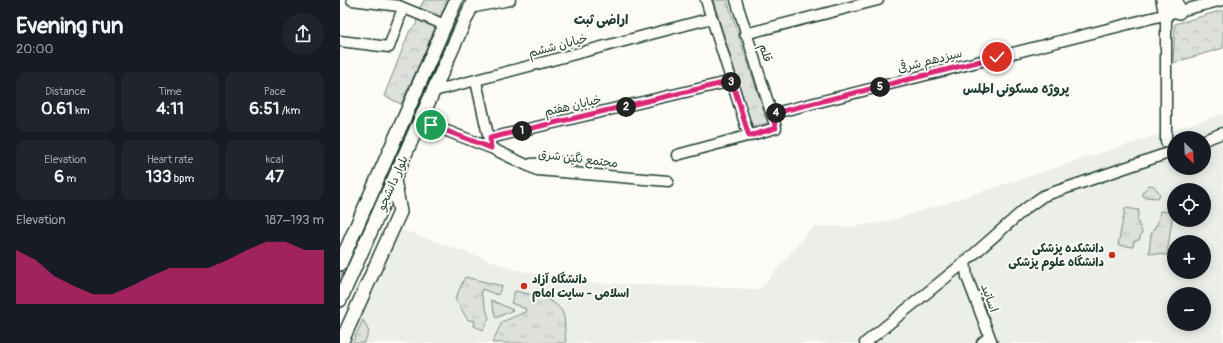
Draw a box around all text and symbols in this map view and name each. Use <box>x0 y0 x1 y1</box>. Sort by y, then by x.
text: Evening run <box>16 12 124 40</box>
district label: اراضی ثبت <box>574 12 628 28</box>
button: share <box>282 13 324 55</box>
street label: خیابان ششم <box>527 31 589 62</box>
pin <box>980 40 1014 74</box>
text: 20:00 <box>16 41 53 57</box>
street label: قلم <box>754 42 775 64</box>
street label: سیزدهم شرقی <box>896 46 964 77</box>
icon: check <box>986 46 1008 68</box>
pin: 3 <box>721 72 741 92</box>
text: 3 <box>728 75 734 88</box>
pin: 5 <box>870 77 890 97</box>
text: 5 <box>877 80 883 93</box>
district label: پروژه مسکونی اطلس <box>963 81 1070 97</box>
text: Distance <box>45 85 85 98</box>
text: Time <box>158 85 181 98</box>
text: Pace <box>264 85 286 98</box>
street label: خیابان هفتم <box>543 92 603 121</box>
pin: 2 <box>616 97 636 117</box>
text: 0.61 <box>41 98 73 119</box>
text: 4:11 <box>156 98 184 119</box>
text: 6:51 <box>249 98 279 119</box>
text: 2 <box>623 100 629 113</box>
pin: 4 <box>766 103 786 123</box>
text: km <box>73 104 90 117</box>
text: /km <box>279 104 300 117</box>
text: 4 <box>773 106 779 119</box>
pin <box>414 108 448 142</box>
icon: arrive <box>420 114 442 136</box>
pin: 1 <box>512 121 532 141</box>
text: 1 <box>520 124 524 137</box>
north arrow <box>1167 131 1211 175</box>
map controls <box>1167 131 1211 331</box>
street label: مجتمع نگین شرق <box>537 147 619 172</box>
text: Elevation <box>44 153 86 166</box>
text: Heart rate <box>147 153 193 166</box>
text: kcal <box>266 153 284 166</box>
street label: بلوار دانشجو <box>374 153 412 214</box>
text: 6 <box>54 166 64 187</box>
text: 133 <box>146 166 171 187</box>
text: 47 <box>265 166 284 187</box>
text: m <box>64 172 76 185</box>
text: bpm <box>171 172 194 185</box>
button: locate <box>1167 183 1211 227</box>
text: Elevation <box>16 212 66 228</box>
text: 187–193 m <box>264 212 324 228</box>
button: + <box>1167 235 1211 279</box>
place label: دانشکده پزشکی دانشگاه علوم پزشکی <box>1008 241 1104 271</box>
marker: دانشکده پزشکی دانشگاه علوم پزشکی <box>1107 250 1117 260</box>
place label: دانشگاه آزاد اسلامی - سایت امام <box>532 271 629 302</box>
marker: دانشگاه آزاد اسلامی - سایت امام <box>519 281 529 291</box>
street label: اساتید <box>977 282 1001 314</box>
button: − <box>1167 287 1211 331</box>

